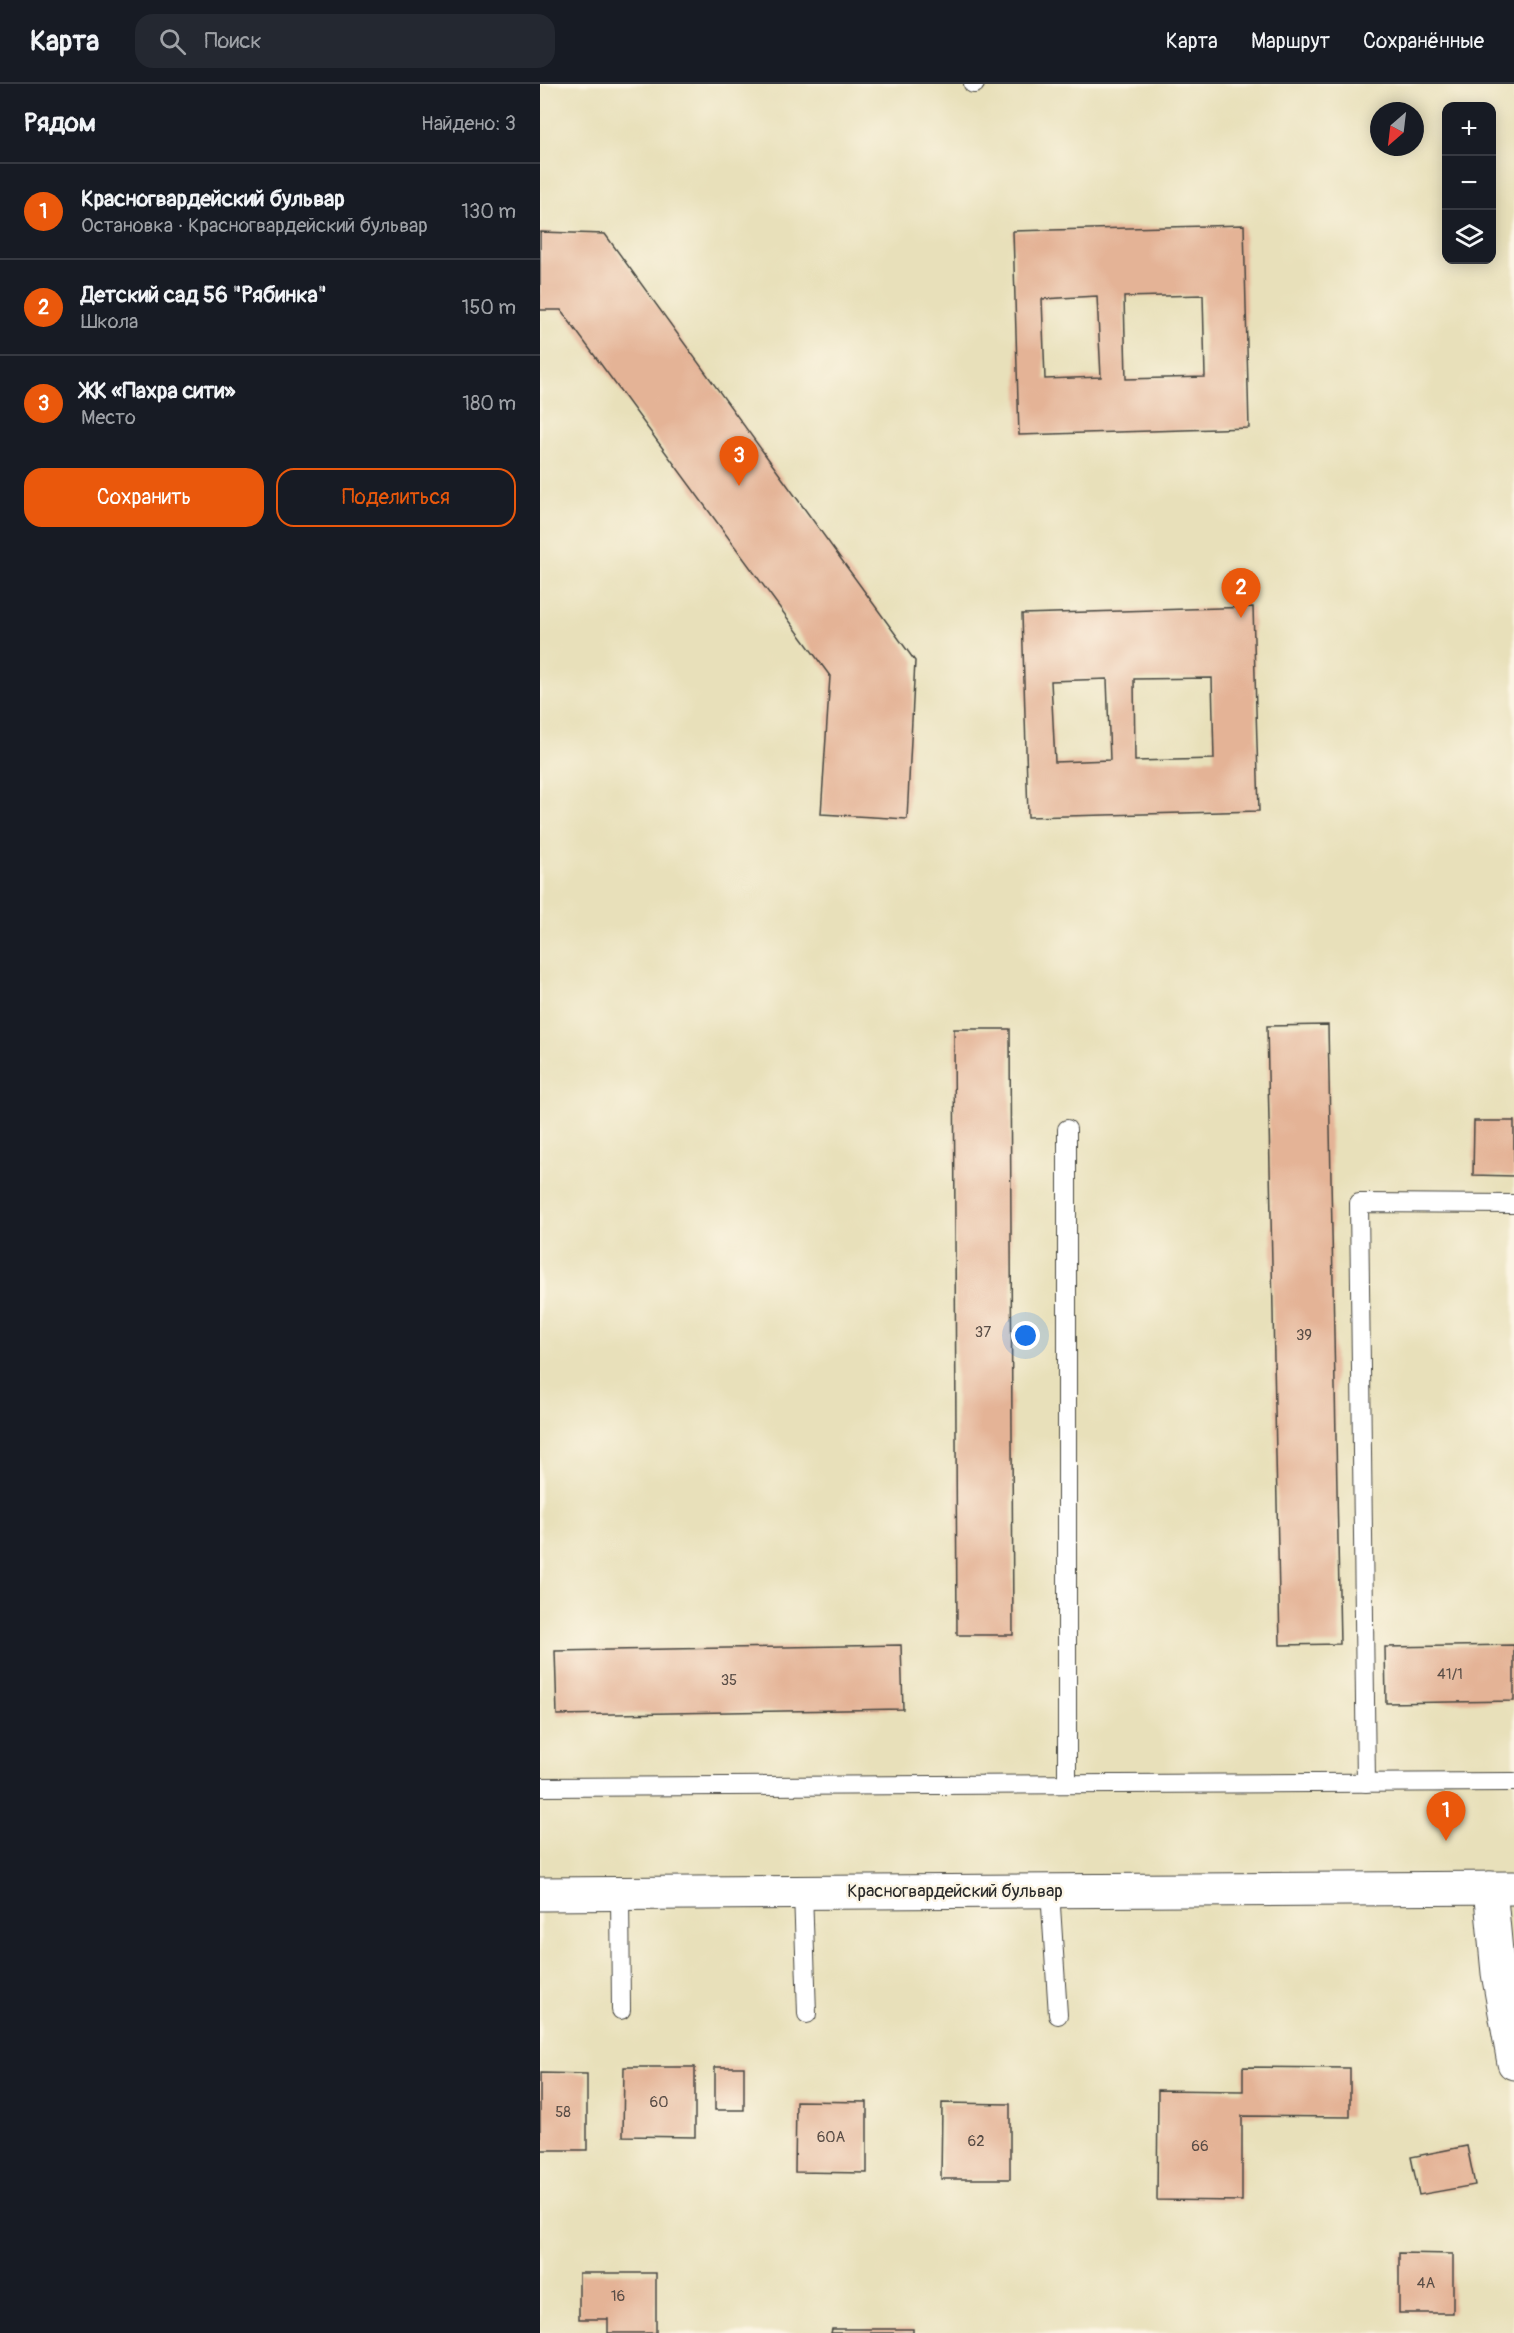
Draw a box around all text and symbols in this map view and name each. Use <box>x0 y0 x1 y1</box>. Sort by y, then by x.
search box <box>135 14 555 68</box>
text: Карта <box>30 24 99 59</box>
icon: search <box>156 25 189 58</box>
text: Поиск <box>204 27 262 55</box>
text: Карта <box>1166 28 1218 55</box>
text: Маршрут <box>1251 28 1330 55</box>
text: Сохранённые <box>1363 28 1484 55</box>
north arrow <box>1370 102 1424 156</box>
map controls <box>1442 102 1496 264</box>
button: + <box>1442 102 1496 156</box>
text: Рядом <box>24 107 96 139</box>
text: Найдено: 3 <box>421 111 516 136</box>
button: − <box>1442 156 1496 210</box>
text: Красногвардейский бульвар <box>81 185 345 213</box>
text: 1 <box>40 199 47 224</box>
text: 130 m <box>461 199 516 224</box>
button: layers <box>1442 210 1496 264</box>
text: Остановка · Красногвардейский бульвар <box>81 213 428 238</box>
text: Детский сад 56 "Рябинка" <box>81 281 327 309</box>
text: 2 <box>38 295 49 320</box>
text: 150 m <box>462 295 516 320</box>
text: Школа <box>81 309 138 334</box>
text: ЖК «Пахра сити» <box>81 377 235 405</box>
text: 3 <box>38 391 49 416</box>
text: 180 m <box>462 391 516 416</box>
text: Место <box>81 405 136 430</box>
pin: 3 <box>720 436 758 486</box>
button: Сохранить <box>24 468 264 527</box>
button: Поделиться <box>276 468 516 527</box>
pin: 2 <box>1222 568 1260 618</box>
your location <box>1011 1321 1040 1350</box>
house number: 37 <box>975 1323 991 1342</box>
house number: 39 <box>1296 1326 1312 1345</box>
house number: 41/1 <box>1437 1665 1463 1684</box>
house number: 35 <box>721 1671 737 1690</box>
pin: 1 <box>1426 1792 1466 1841</box>
street label: Красногвардейский бульвар <box>847 1880 1063 1903</box>
house number: 60 <box>650 2093 668 2112</box>
house number: 58 <box>555 2103 571 2122</box>
house number: 60А <box>817 2128 846 2147</box>
house number: 62 <box>967 2132 985 2151</box>
house number: 66 <box>1191 2137 1209 2156</box>
house number: 4А <box>1417 2274 1435 2293</box>
house number: 16 <box>611 2287 625 2306</box>

